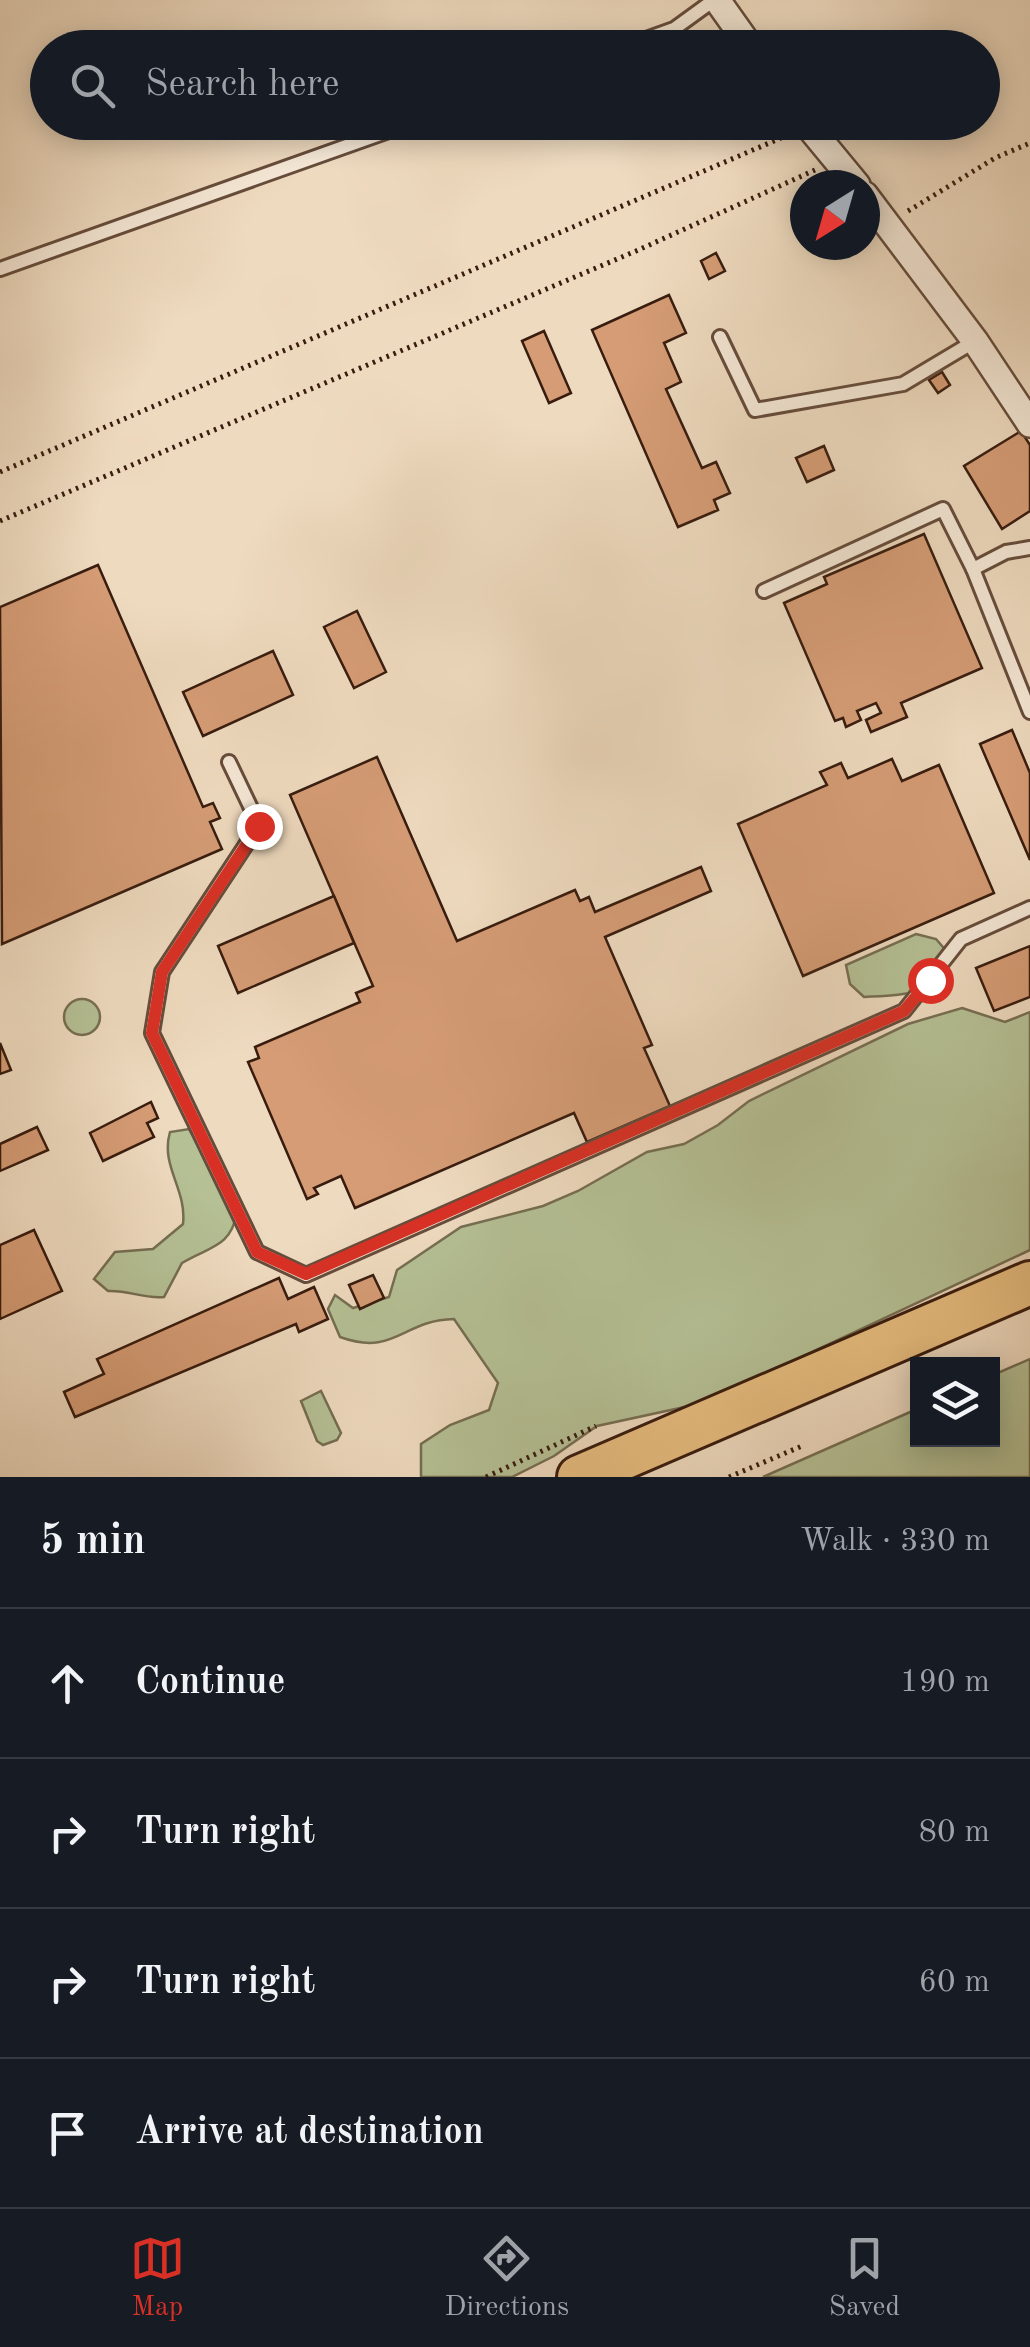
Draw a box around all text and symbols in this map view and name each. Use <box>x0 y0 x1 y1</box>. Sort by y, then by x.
search box <box>30 30 1000 140</box>
icon: search <box>65 58 120 113</box>
text: Search here <box>145 66 340 104</box>
north arrow <box>790 170 880 260</box>
route end <box>237 804 283 850</box>
route start <box>908 958 954 1004</box>
map controls <box>910 1357 1000 1447</box>
button: layers <box>910 1357 1000 1447</box>
text: 5 min <box>40 1521 146 1563</box>
text: Walk · 330 m <box>800 1526 990 1558</box>
icon: ahead <box>40 1656 95 1711</box>
text: Continue <box>135 1664 285 1702</box>
text: 190 m <box>900 1667 990 1699</box>
icon: right <box>40 1806 95 1861</box>
text: Turn right <box>135 1814 315 1852</box>
text: 80 m <box>919 1817 990 1849</box>
icon: right <box>40 1956 95 2011</box>
text: Turn right <box>135 1964 315 2002</box>
text: 60 m <box>919 1967 990 1999</box>
icon: arrive <box>40 2106 95 2161</box>
text: Arrive at destination <box>135 2114 484 2152</box>
tab: Map <box>130 2231 185 2326</box>
tab: Directions <box>445 2231 569 2326</box>
tab: Saved <box>829 2231 900 2326</box>

